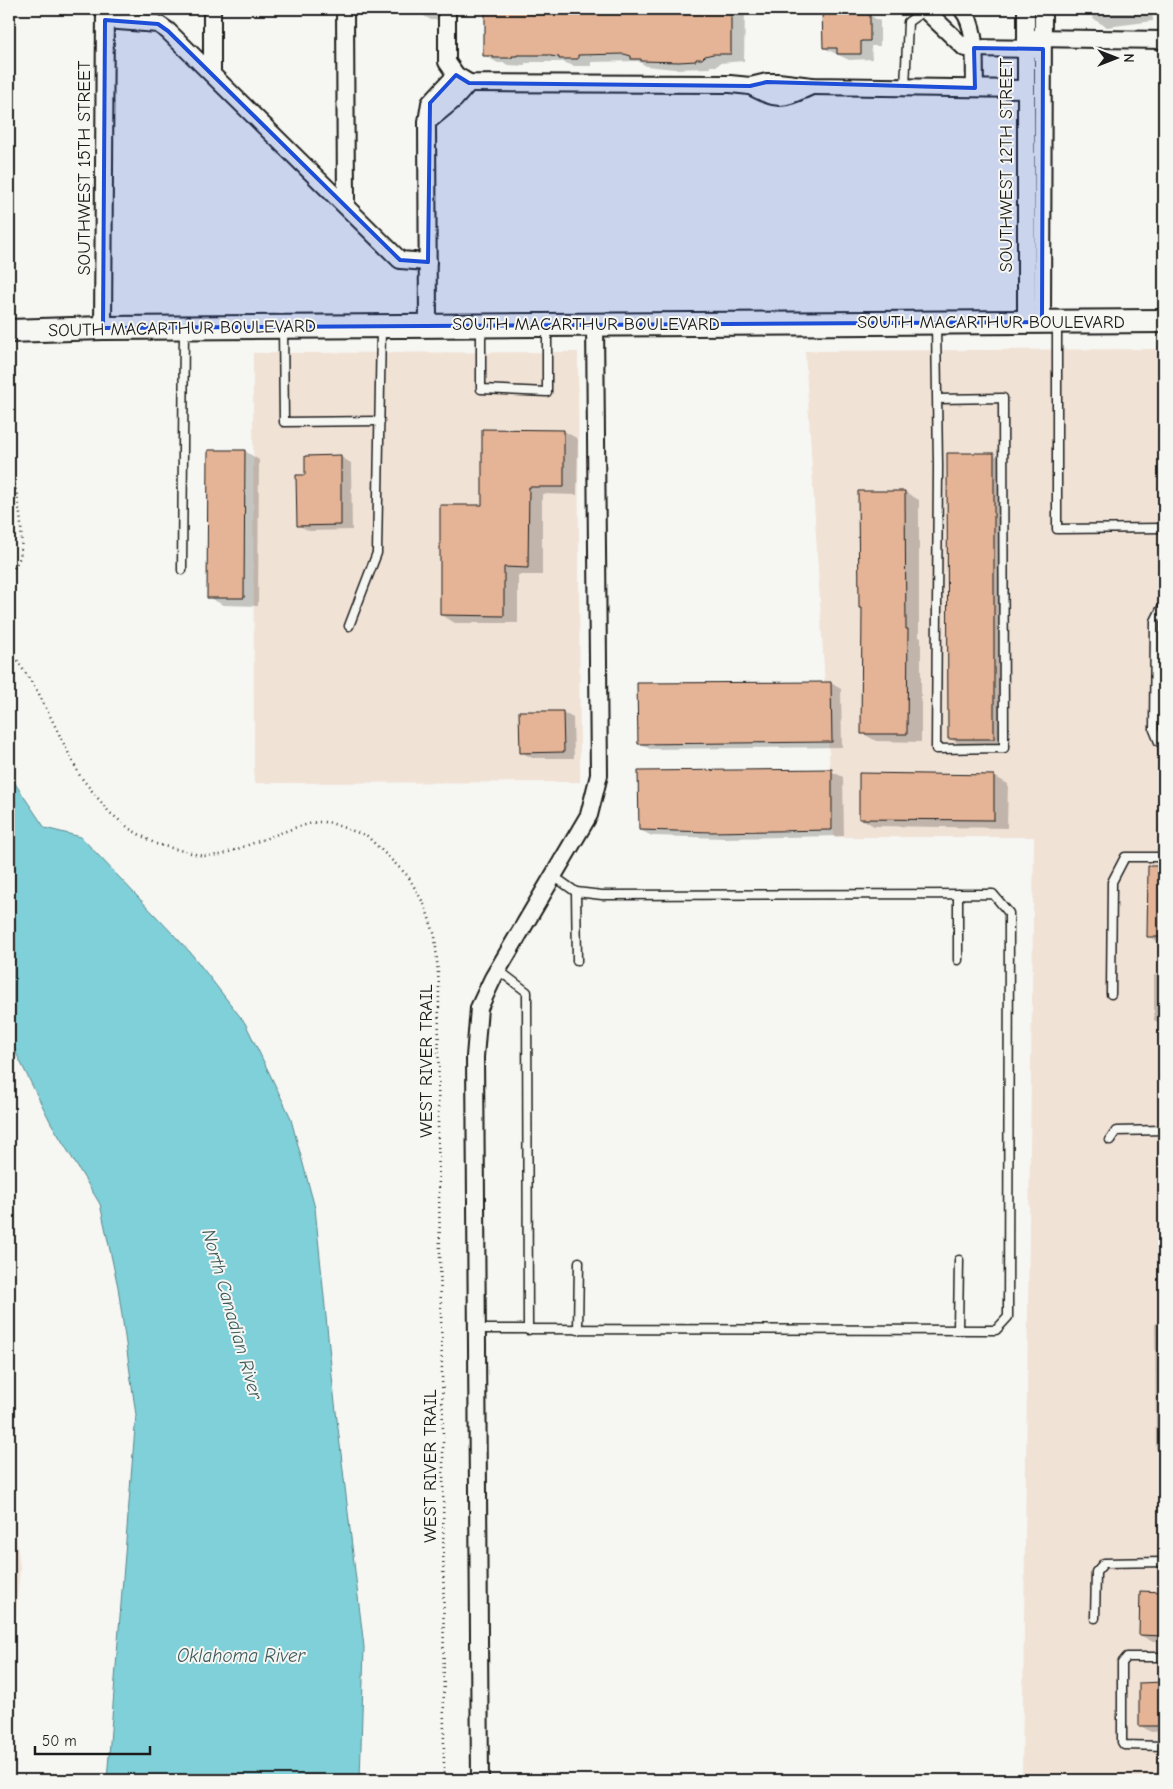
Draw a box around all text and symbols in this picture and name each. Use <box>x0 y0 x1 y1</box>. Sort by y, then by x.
north arrow <box>1090 32 1140 82</box>
text: N <box>1120 53 1137 63</box>
street label: SOUTHWEST 12TH STREET <box>996 57 1017 272</box>
street label: SOUTHWEST 15TH STREET <box>74 60 95 275</box>
street label: SOUTH MACARTHUR BOULEVARD <box>857 312 1125 333</box>
street label: SOUTH MACARTHUR BOULEVARD <box>452 314 720 335</box>
street label: SOUTH MACARTHUR BOULEVARD <box>48 316 316 341</box>
street label: WEST RIVER TRAIL <box>416 984 437 1138</box>
water label: North Canadian River <box>197 1227 267 1403</box>
street label: WEST RIVER TRAIL <box>420 1389 441 1543</box>
water label: Oklahoma River <box>177 1645 306 1667</box>
scale bar <box>35 1724 150 1756</box>
text: 50 m <box>42 1732 77 1750</box>

